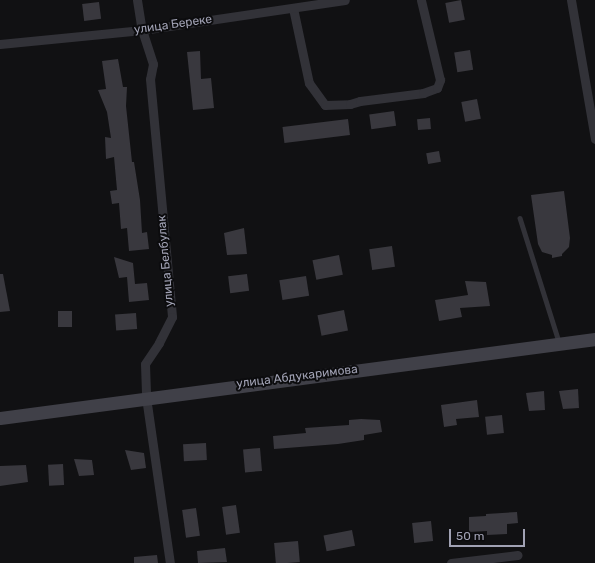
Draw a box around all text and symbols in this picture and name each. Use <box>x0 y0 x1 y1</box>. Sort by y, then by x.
street label: улица Береке <box>133 12 213 38</box>
street label: улица Белбулак <box>155 215 177 307</box>
street label: улица Абдукаримова <box>235 362 359 392</box>
scale bar <box>451 521 527 547</box>
text: 50 m <box>456 529 484 543</box>

